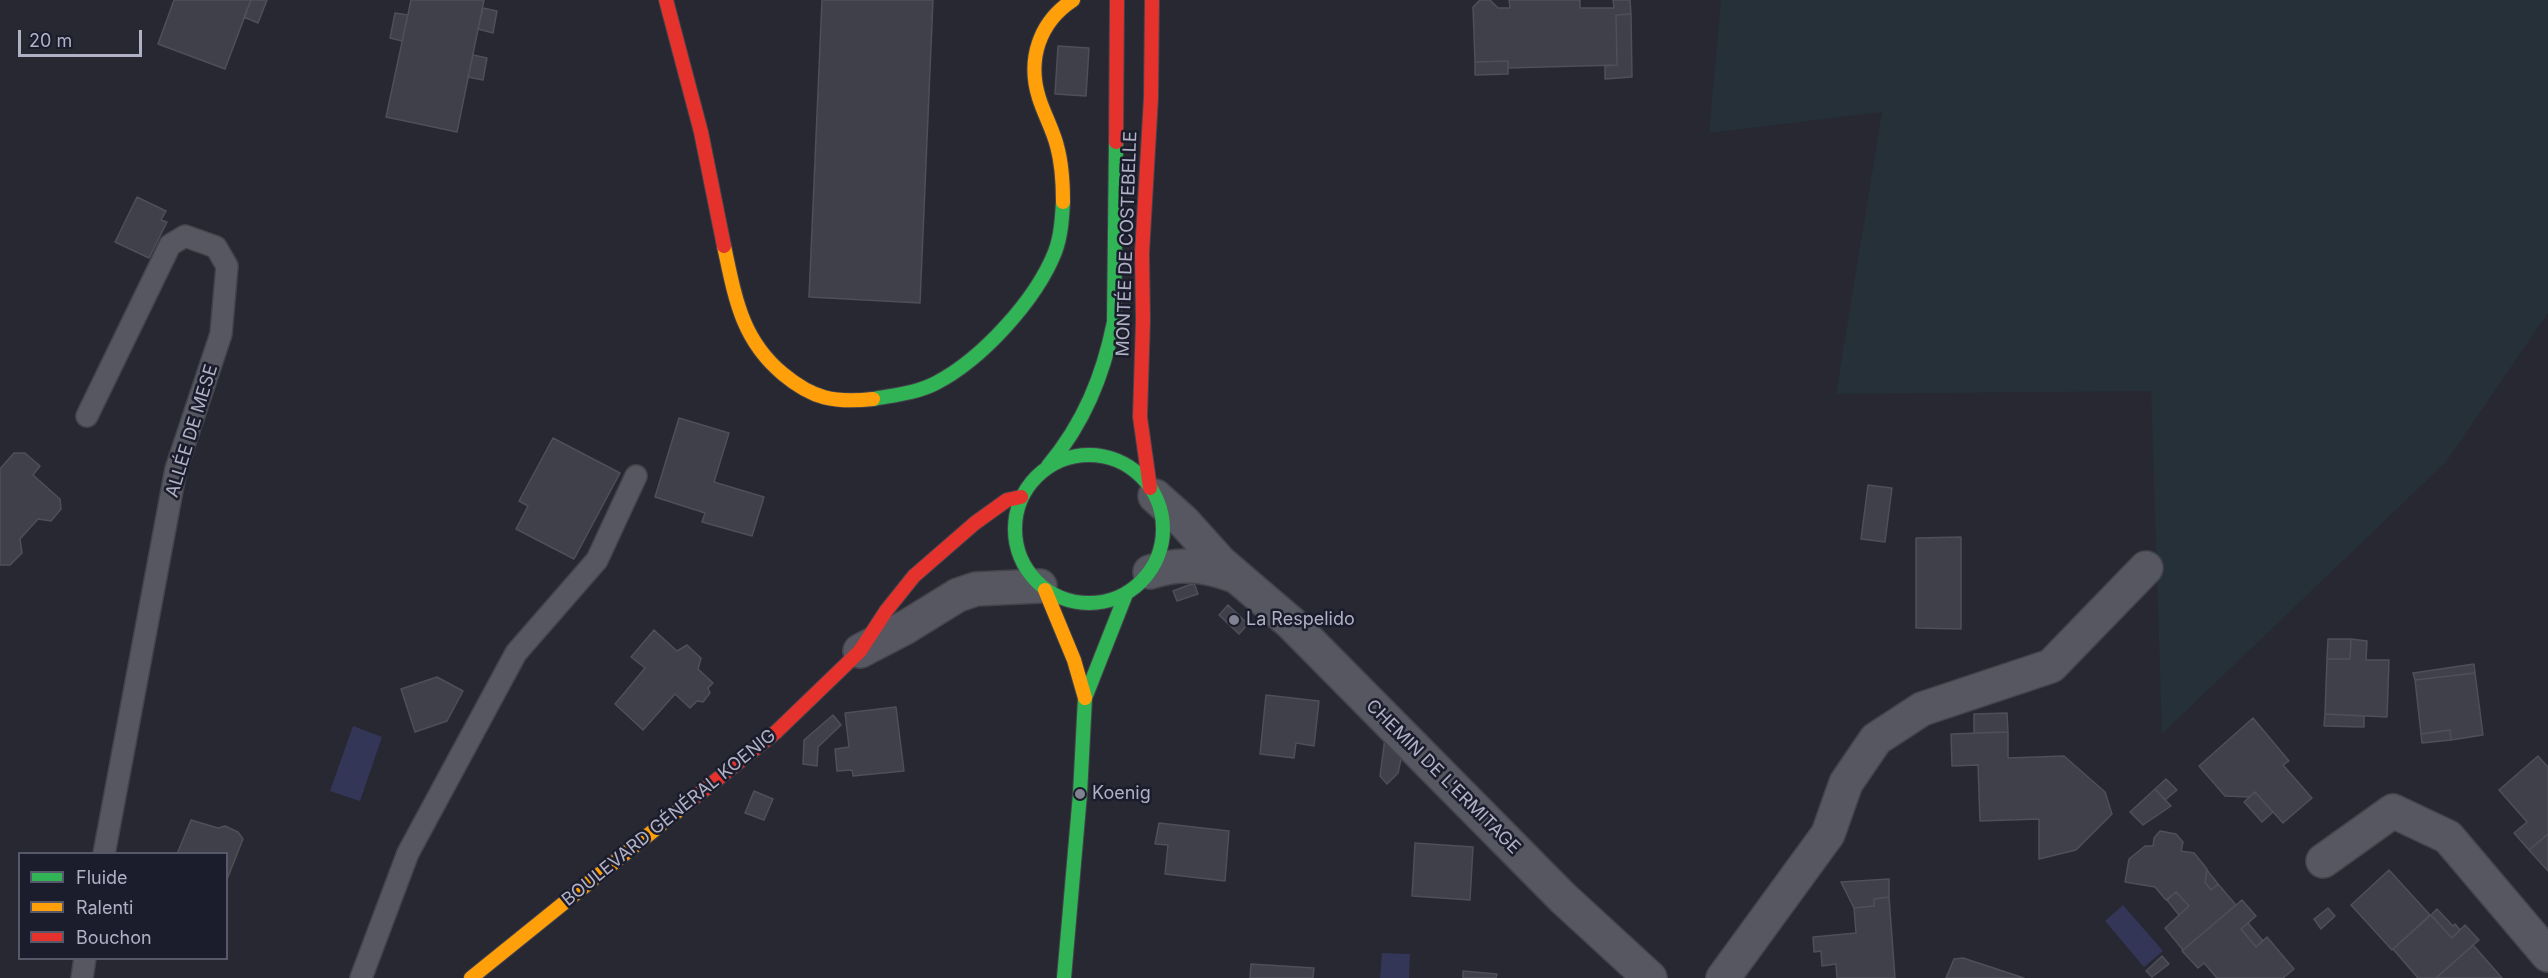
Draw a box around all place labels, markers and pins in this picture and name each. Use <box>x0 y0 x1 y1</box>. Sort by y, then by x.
place label: La Respelido <box>1246 609 1355 631</box>
marker: La Respelido <box>1227 613 1241 627</box>
place label: Koenig <box>1092 783 1151 805</box>
marker: Koenig <box>1073 787 1087 801</box>

